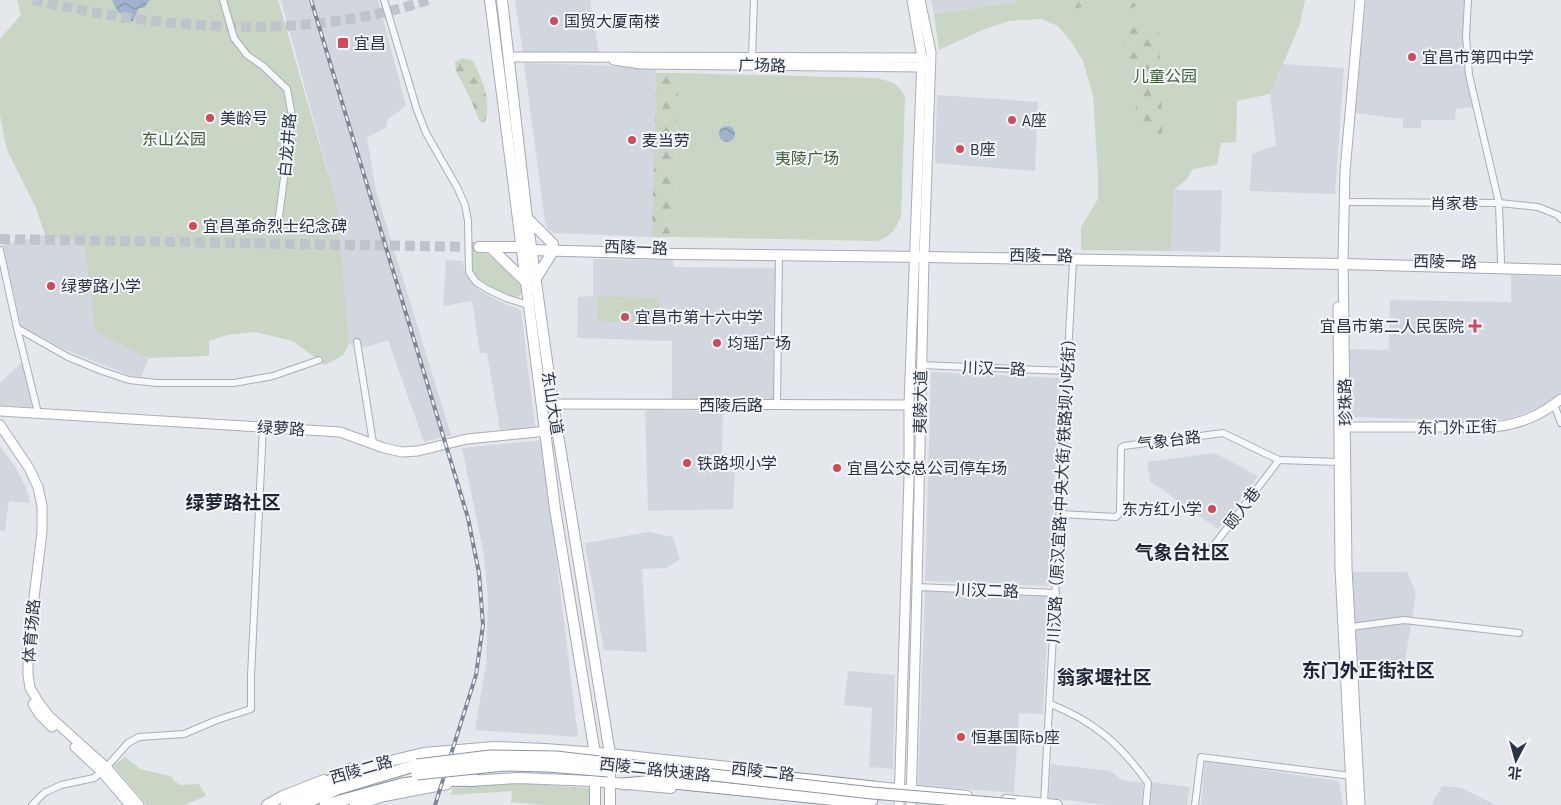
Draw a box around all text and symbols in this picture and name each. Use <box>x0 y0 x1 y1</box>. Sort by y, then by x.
place label: 国贸大厦南楼 <box>564 11 660 33</box>
marker: 国贸大厦南楼 <box>548 15 560 27</box>
place label: 宜昌 <box>354 33 386 55</box>
marker: 宜昌 <box>336 36 350 50</box>
place label: 宜昌市第四中学 <box>1422 47 1534 69</box>
marker: 宜昌市第四中学 <box>1406 51 1418 63</box>
street label: 广场路 <box>738 55 786 77</box>
park label: 儿童公园 <box>1133 66 1197 88</box>
place label: 美龄号 <box>220 108 268 130</box>
place label: A座 <box>1022 110 1047 132</box>
marker: 美龄号 <box>204 112 216 124</box>
street label: 白龙井路 <box>274 112 302 178</box>
marker: A座 <box>1006 114 1018 126</box>
park label: 东山公园 <box>142 129 206 151</box>
place label: 麦当劳 <box>642 130 690 152</box>
marker: 麦当劳 <box>626 134 638 146</box>
place label: B座 <box>970 139 995 161</box>
marker: B座 <box>954 143 966 155</box>
park label: 夷陵广场 <box>775 148 839 170</box>
street label: 肖家巷 <box>1430 193 1478 215</box>
place label: 宜昌革命烈士纪念碑 <box>203 216 347 238</box>
marker: 宜昌革命烈士纪念碑 <box>187 220 199 232</box>
street label: 西陵一路 <box>604 236 668 260</box>
street label: 西陵一路 <box>1009 244 1073 268</box>
street label: 西陵一路 <box>1413 250 1477 274</box>
place label: 绿萝路小学 <box>61 276 141 298</box>
marker: 绿萝路小学 <box>45 280 57 292</box>
place label: 宜昌市第十六中学 <box>635 307 763 329</box>
marker: 宜昌市第十六中学 <box>619 311 631 323</box>
place label: 宜昌市第二人民医院 <box>1320 316 1464 338</box>
marker: 宜昌市第二人民医院 <box>1468 319 1482 333</box>
street label: 川汉路（原汉宜路·中央大街/铁路坝小吃街） <box>1043 330 1081 644</box>
place label: 均瑶广场 <box>727 333 791 355</box>
marker: 均瑶广场 <box>711 337 723 349</box>
street label: 川汉一路 <box>962 357 1026 381</box>
street label: 东山大道 <box>536 370 568 436</box>
street label: 夷陵大道 <box>909 370 933 434</box>
street label: 珍珠路 <box>1335 378 1357 426</box>
street label: 西陵后路 <box>699 395 763 417</box>
street label: 东门外正街 <box>1417 416 1497 440</box>
street label: 绿萝路 <box>256 417 305 441</box>
street label: 气象台路 <box>1136 426 1202 456</box>
place label: 铁路坝小学 <box>697 453 777 475</box>
marker: 铁路坝小学 <box>681 457 693 469</box>
place label: 宜昌公交总公司停车场 <box>847 458 1007 480</box>
marker: 宜昌公交总公司停车场 <box>831 462 843 474</box>
street label: 颐人巷 <box>1220 483 1266 534</box>
district label: 绿萝路社区 <box>185 490 281 517</box>
place label: 东方红小学 <box>1122 499 1202 521</box>
marker: 东方红小学 <box>1206 503 1218 515</box>
district label: 气象台社区 <box>1134 540 1230 567</box>
street label: 川汉二路 <box>955 579 1019 603</box>
street label: 体育场路 <box>18 598 46 664</box>
district label: 东门外正街社区 <box>1301 658 1435 685</box>
district label: 翁家堰社区 <box>1056 665 1152 692</box>
place label: 恒基国际b座 <box>971 727 1060 749</box>
marker: 恒基国际b座 <box>955 731 967 743</box>
north arrow <box>1491 735 1541 785</box>
street label: 西陵二路 <box>327 751 395 789</box>
street label: 西陵二路快速路 <box>598 753 712 787</box>
street label: 西陵二路 <box>730 758 796 786</box>
text: 北 <box>1507 761 1523 783</box>

